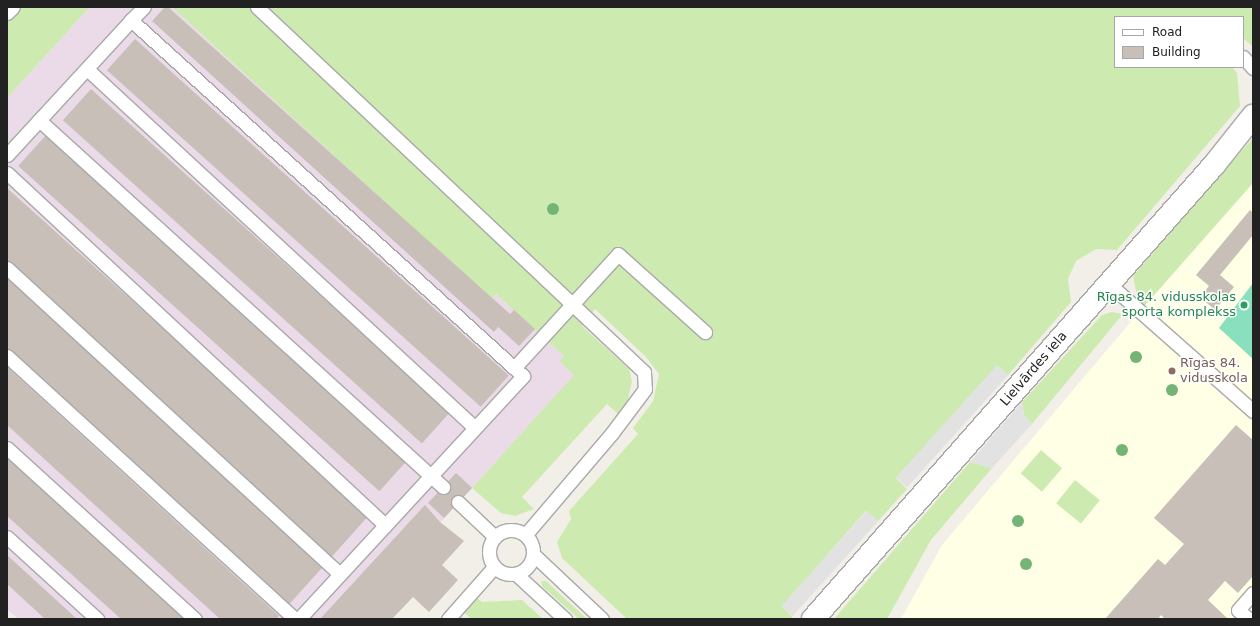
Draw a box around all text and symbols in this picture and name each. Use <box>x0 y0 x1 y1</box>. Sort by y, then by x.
legend <box>1114 16 1244 68</box>
text: Road <box>1152 25 1182 39</box>
text: Building <box>1152 45 1201 59</box>
place label: Rīgas 84. vidusskolas sporta komplekss <box>1097 290 1236 321</box>
marker: Rīgas 84. vidusskolas sporta komplekss <box>1239 300 1249 310</box>
street label: Lielvārdes iela <box>997 329 1071 409</box>
place label: Rīgas 84. vidusskola <box>1180 356 1248 387</box>
marker: Rīgas 84. vidusskola <box>1167 366 1177 376</box>

